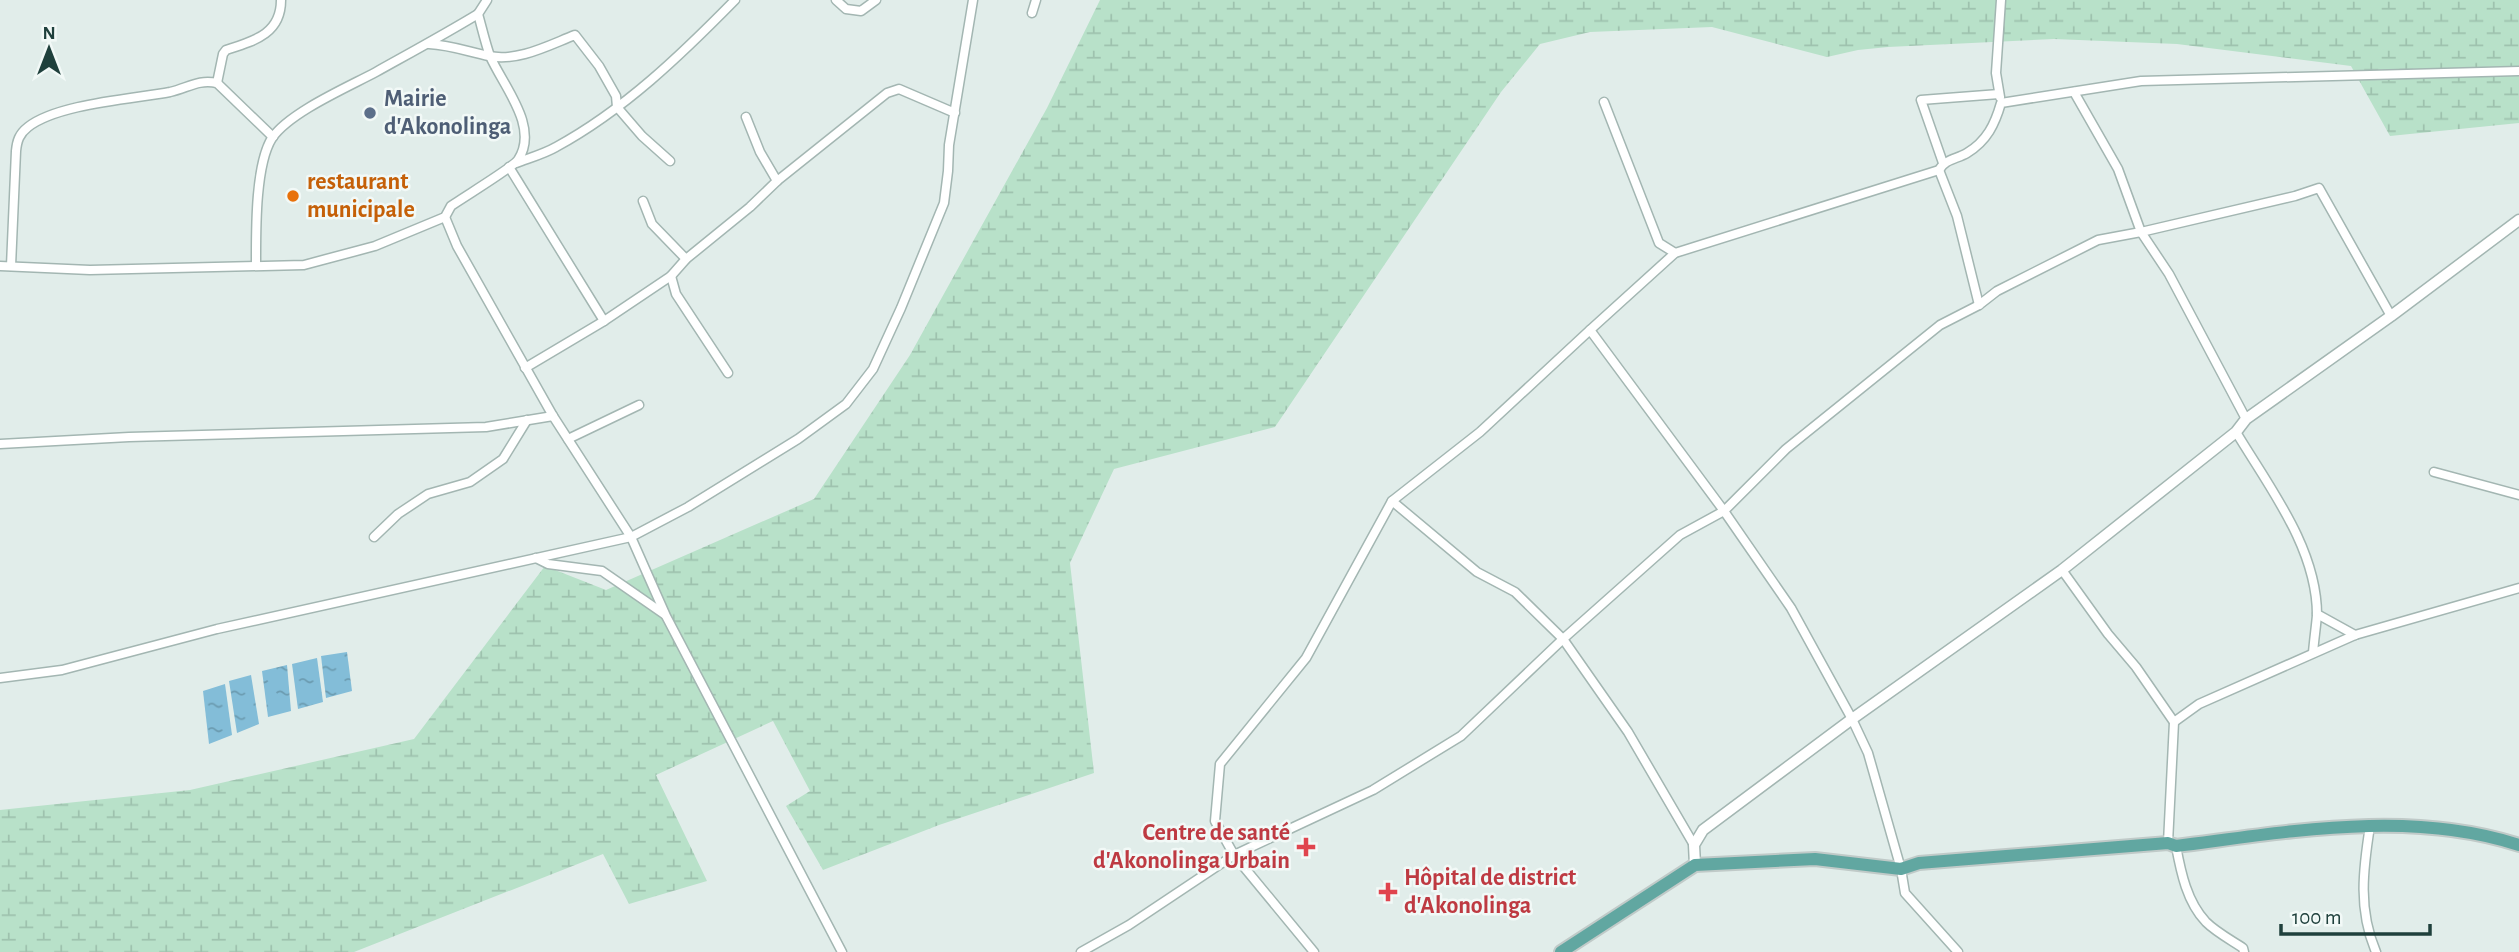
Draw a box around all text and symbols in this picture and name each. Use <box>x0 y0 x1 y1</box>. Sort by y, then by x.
north arrow <box>14 14 84 84</box>
text: N <box>42 24 56 43</box>
place label: Mairie d'Akonolinga <box>384 87 511 139</box>
marker: Mairie d'Akonolinga <box>362 105 378 121</box>
place label: restaurant municipale <box>307 170 415 222</box>
marker: restaurant municipale <box>285 188 301 204</box>
place label: Centre de santé d'Akonolinga Urbain <box>1093 821 1290 873</box>
marker: Centre de santé d'Akonolinga Urbain <box>1296 837 1316 857</box>
place label: Hôpital de district d'Akonolinga <box>1404 866 1576 918</box>
marker: Hôpital de district d'Akonolinga <box>1378 882 1398 902</box>
scale bar <box>2281 892 2430 936</box>
text: 100 m <box>2292 907 2342 928</box>

